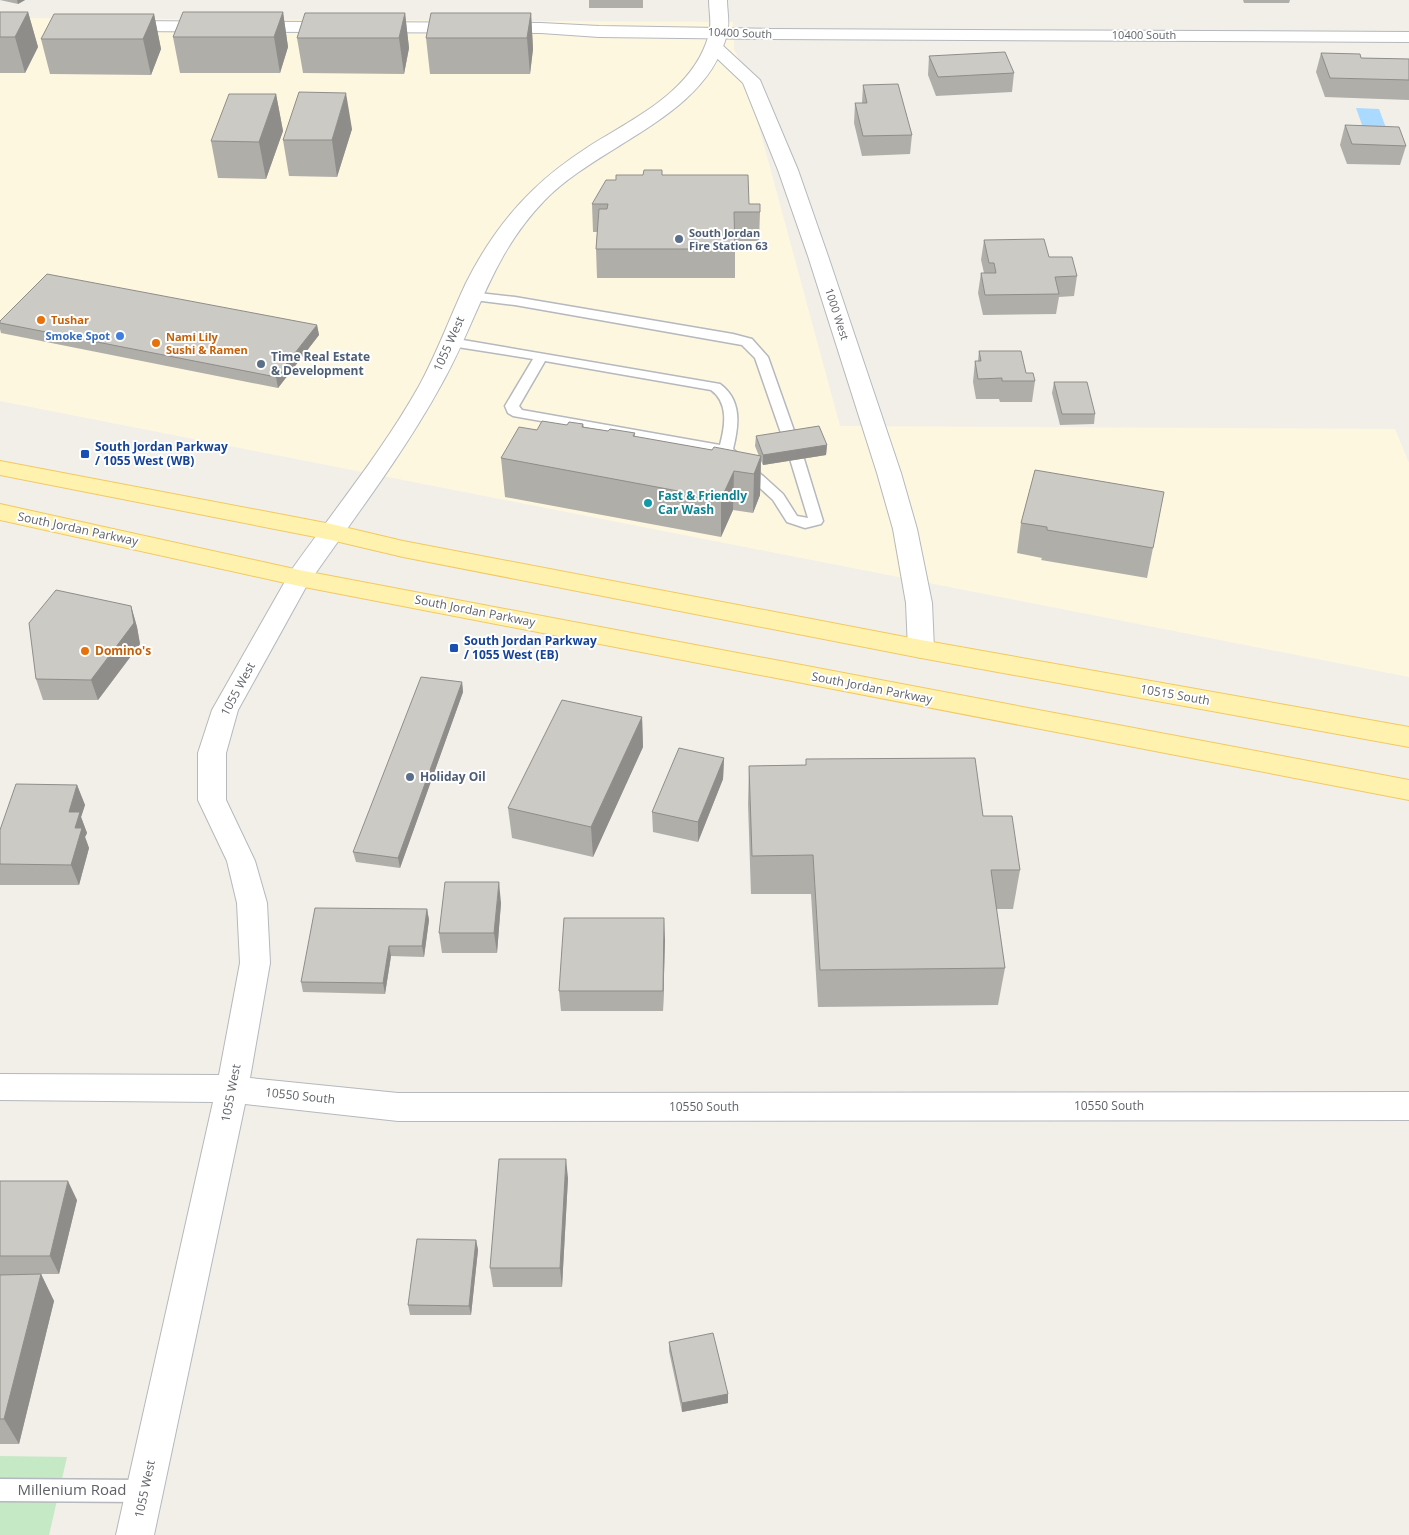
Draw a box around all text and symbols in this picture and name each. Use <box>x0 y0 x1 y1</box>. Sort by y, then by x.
street label: 10400 South <box>708 24 772 41</box>
street label: 10400 South <box>1112 27 1176 42</box>
place label: South Jordan Fire Station 63 <box>689 225 768 253</box>
marker: South Jordan Fire Station 63 <box>673 233 685 245</box>
street label: 1000 West <box>822 286 853 342</box>
place label: Tushar <box>51 312 89 327</box>
marker: Tushar <box>35 314 47 326</box>
street label: 1055 West <box>429 314 468 374</box>
place label: Smoke Spot <box>46 328 110 343</box>
place label: Nami Lily Sushi & Ramen <box>166 329 248 357</box>
marker: Smoke Spot <box>114 330 126 342</box>
marker: Nami Lily Sushi & Ramen <box>150 337 162 349</box>
place label: Time Real Estate & Development <box>271 348 370 379</box>
marker: Time Real Estate & Development <box>255 358 267 370</box>
place label: South Jordan Parkway / 1055 West (WB) <box>95 438 228 469</box>
marker: South Jordan Parkway / 1055 West (WB) <box>79 448 91 460</box>
place label: Fast & Friendly Car Wash <box>658 487 747 518</box>
marker: Fast & Friendly Car Wash <box>642 497 654 509</box>
street label: South Jordan Parkway <box>16 507 141 550</box>
street label: South Jordan Parkway <box>413 590 538 631</box>
place label: South Jordan Parkway / 1055 West (EB) <box>464 632 597 663</box>
place label: Domino's <box>95 642 151 659</box>
marker: South Jordan Parkway / 1055 West (EB) <box>448 642 460 654</box>
marker: Domino's <box>79 645 91 657</box>
street label: 1055 West <box>216 659 259 719</box>
street label: South Jordan Parkway <box>810 667 935 708</box>
street label: 10515 South <box>1139 680 1211 709</box>
place label: Holiday Oil <box>420 768 486 785</box>
marker: Holiday Oil <box>404 771 416 783</box>
street label: 1055 West <box>217 1063 244 1123</box>
street label: 10550 South <box>264 1083 336 1108</box>
street label: 10550 South <box>1074 1097 1144 1114</box>
street label: 10550 South <box>669 1098 739 1115</box>
street label: 1055 West <box>130 1459 159 1519</box>
street label: Millenium Road <box>17 1479 127 1499</box>

